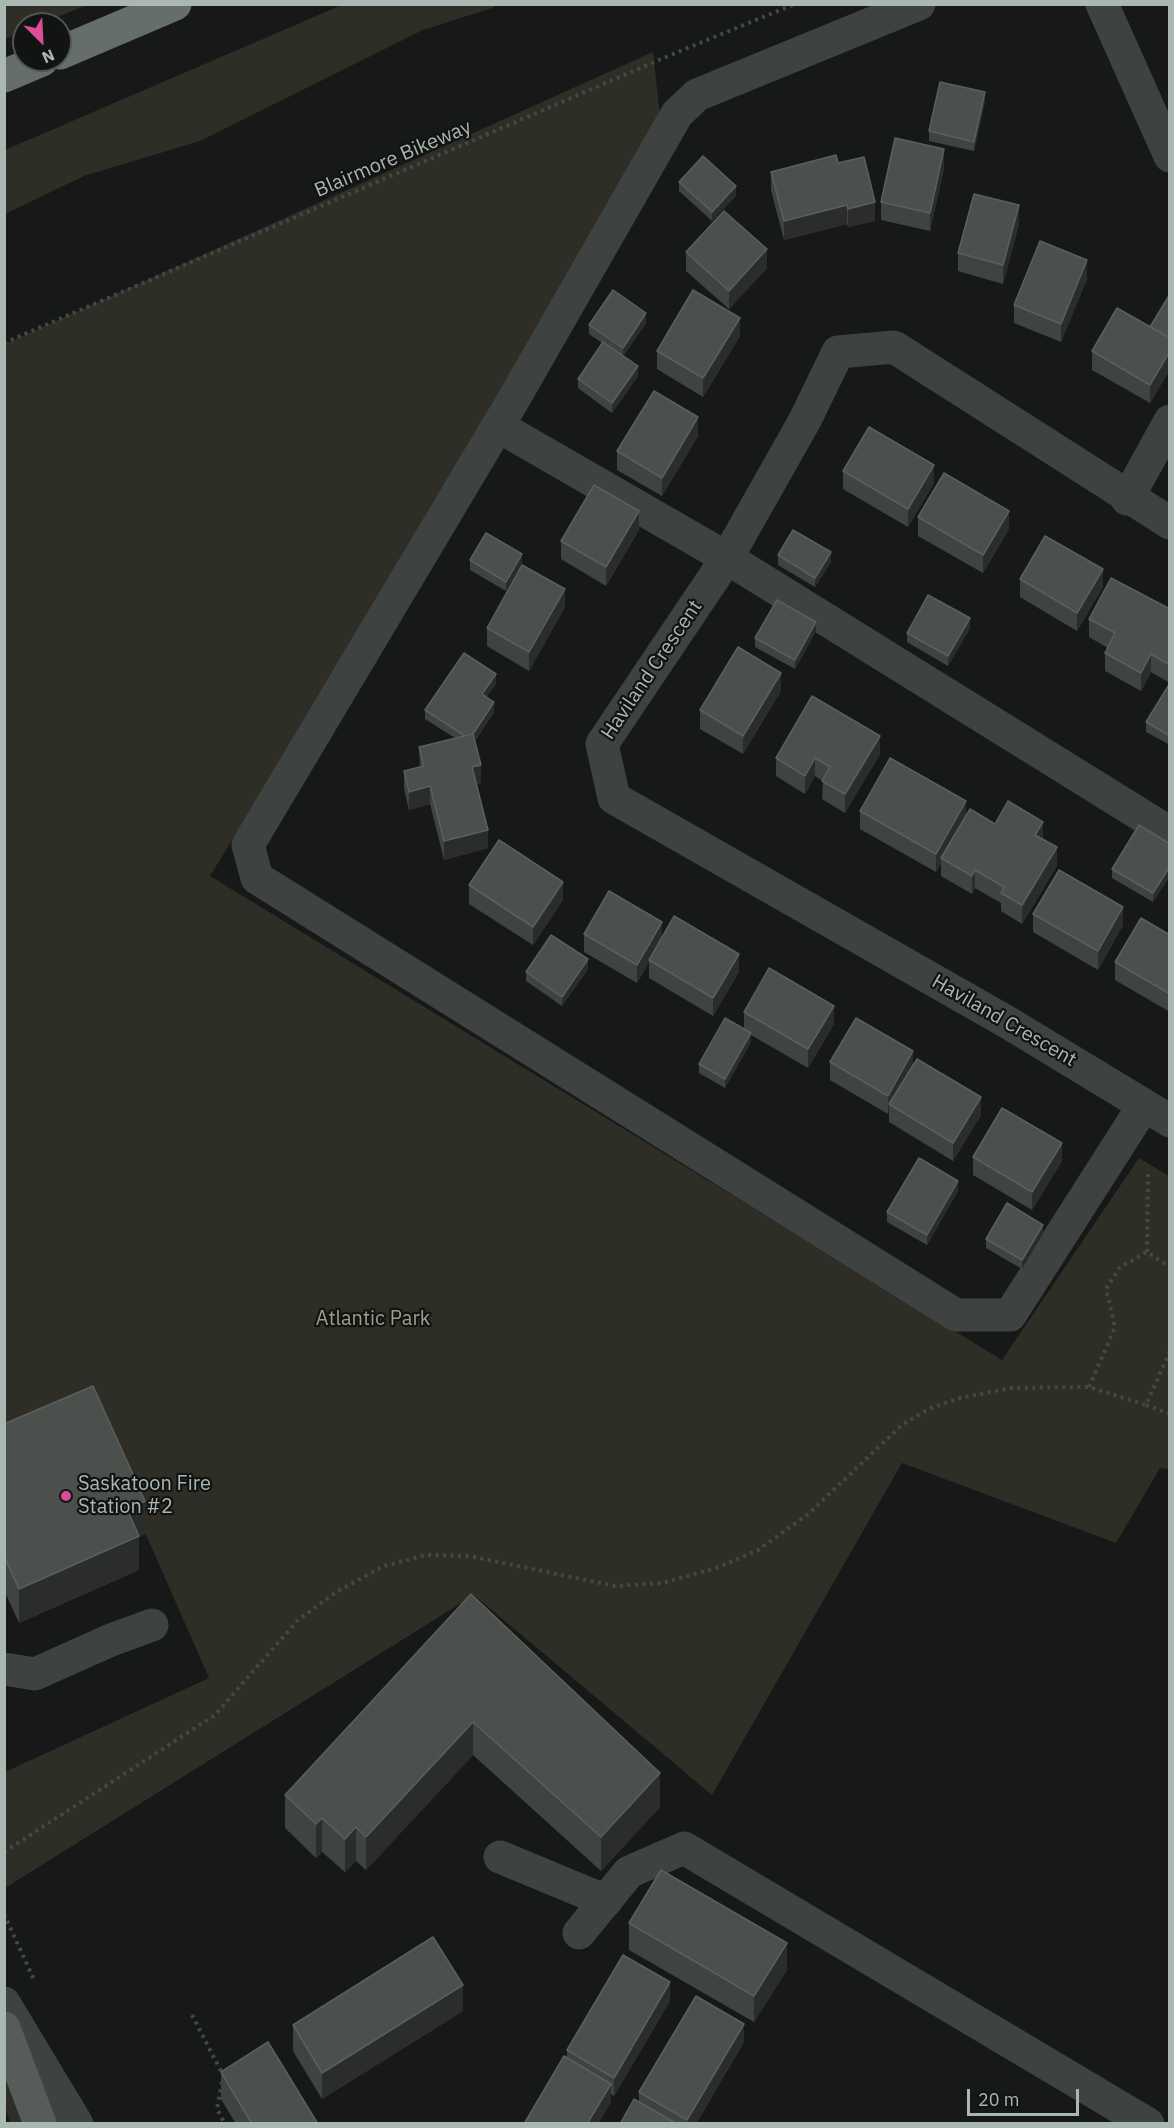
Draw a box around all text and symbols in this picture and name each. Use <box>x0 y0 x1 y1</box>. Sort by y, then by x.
north arrow <box>12 12 72 72</box>
text: N <box>39 45 58 68</box>
street label: Blairmore Bikeway <box>311 115 475 203</box>
street label: Haviland Crescent <box>596 596 708 744</box>
street label: Haviland Crescent <box>927 970 1081 1072</box>
park label: Atlantic Park <box>316 1307 430 1331</box>
place label: Saskatoon Fire Station #2 <box>78 1472 211 1519</box>
marker: Saskatoon Fire Station #2 <box>59 1489 73 1503</box>
scale bar <box>970 2077 1082 2115</box>
text: 20 m <box>978 2088 1020 2111</box>

